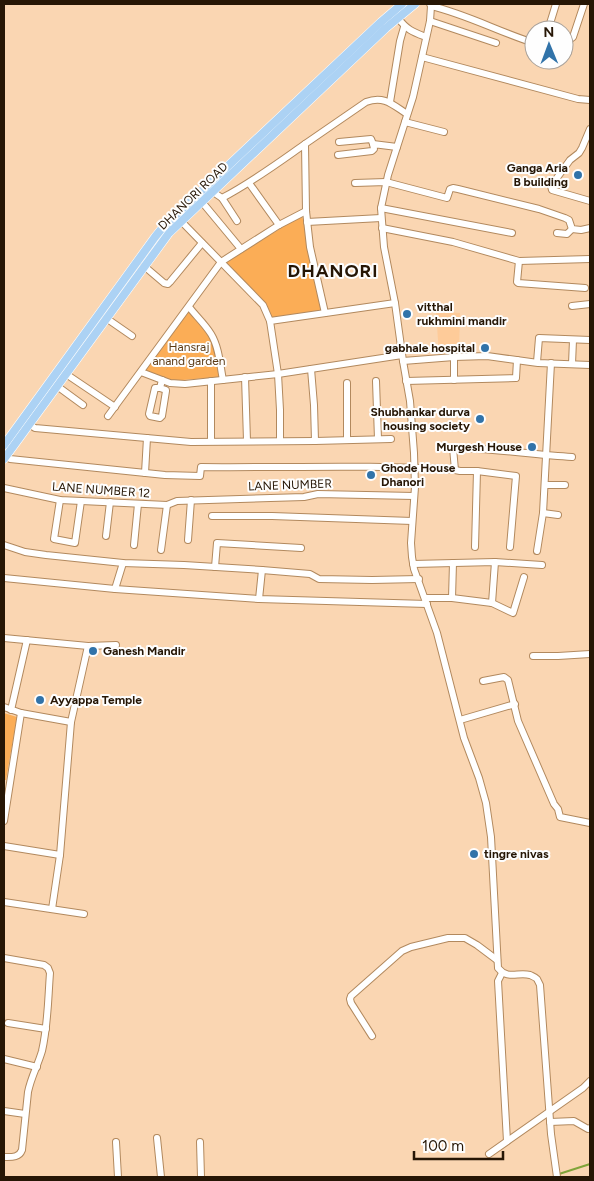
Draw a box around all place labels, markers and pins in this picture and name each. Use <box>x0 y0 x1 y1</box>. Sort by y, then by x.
place label: Ganga Aria B building <box>507 161 568 189</box>
marker: Ganga Aria B building <box>572 169 584 181</box>
place label: vitthal rukhmini mandir <box>417 300 507 328</box>
marker: vitthal rukhmini mandir <box>401 308 413 320</box>
place label: gabhale hospital <box>385 341 475 355</box>
marker: gabhale hospital <box>479 342 491 354</box>
place label: Shubhankar durva housing society <box>371 405 470 433</box>
marker: Shubhankar durva housing society <box>474 413 486 425</box>
place label: Murgesh House <box>436 440 522 454</box>
marker: Murgesh House <box>526 441 538 453</box>
place label: Ghode House Dhanori <box>381 461 456 489</box>
marker: Ghode House Dhanori <box>365 469 377 481</box>
place label: Ganesh Mandir <box>103 644 186 658</box>
marker: Ganesh Mandir <box>87 645 99 657</box>
place label: Ayyappa Temple <box>50 693 142 707</box>
marker: Ayyappa Temple <box>34 694 46 706</box>
place label: tingre nivas <box>484 847 549 861</box>
marker: tingre nivas <box>468 848 480 860</box>

